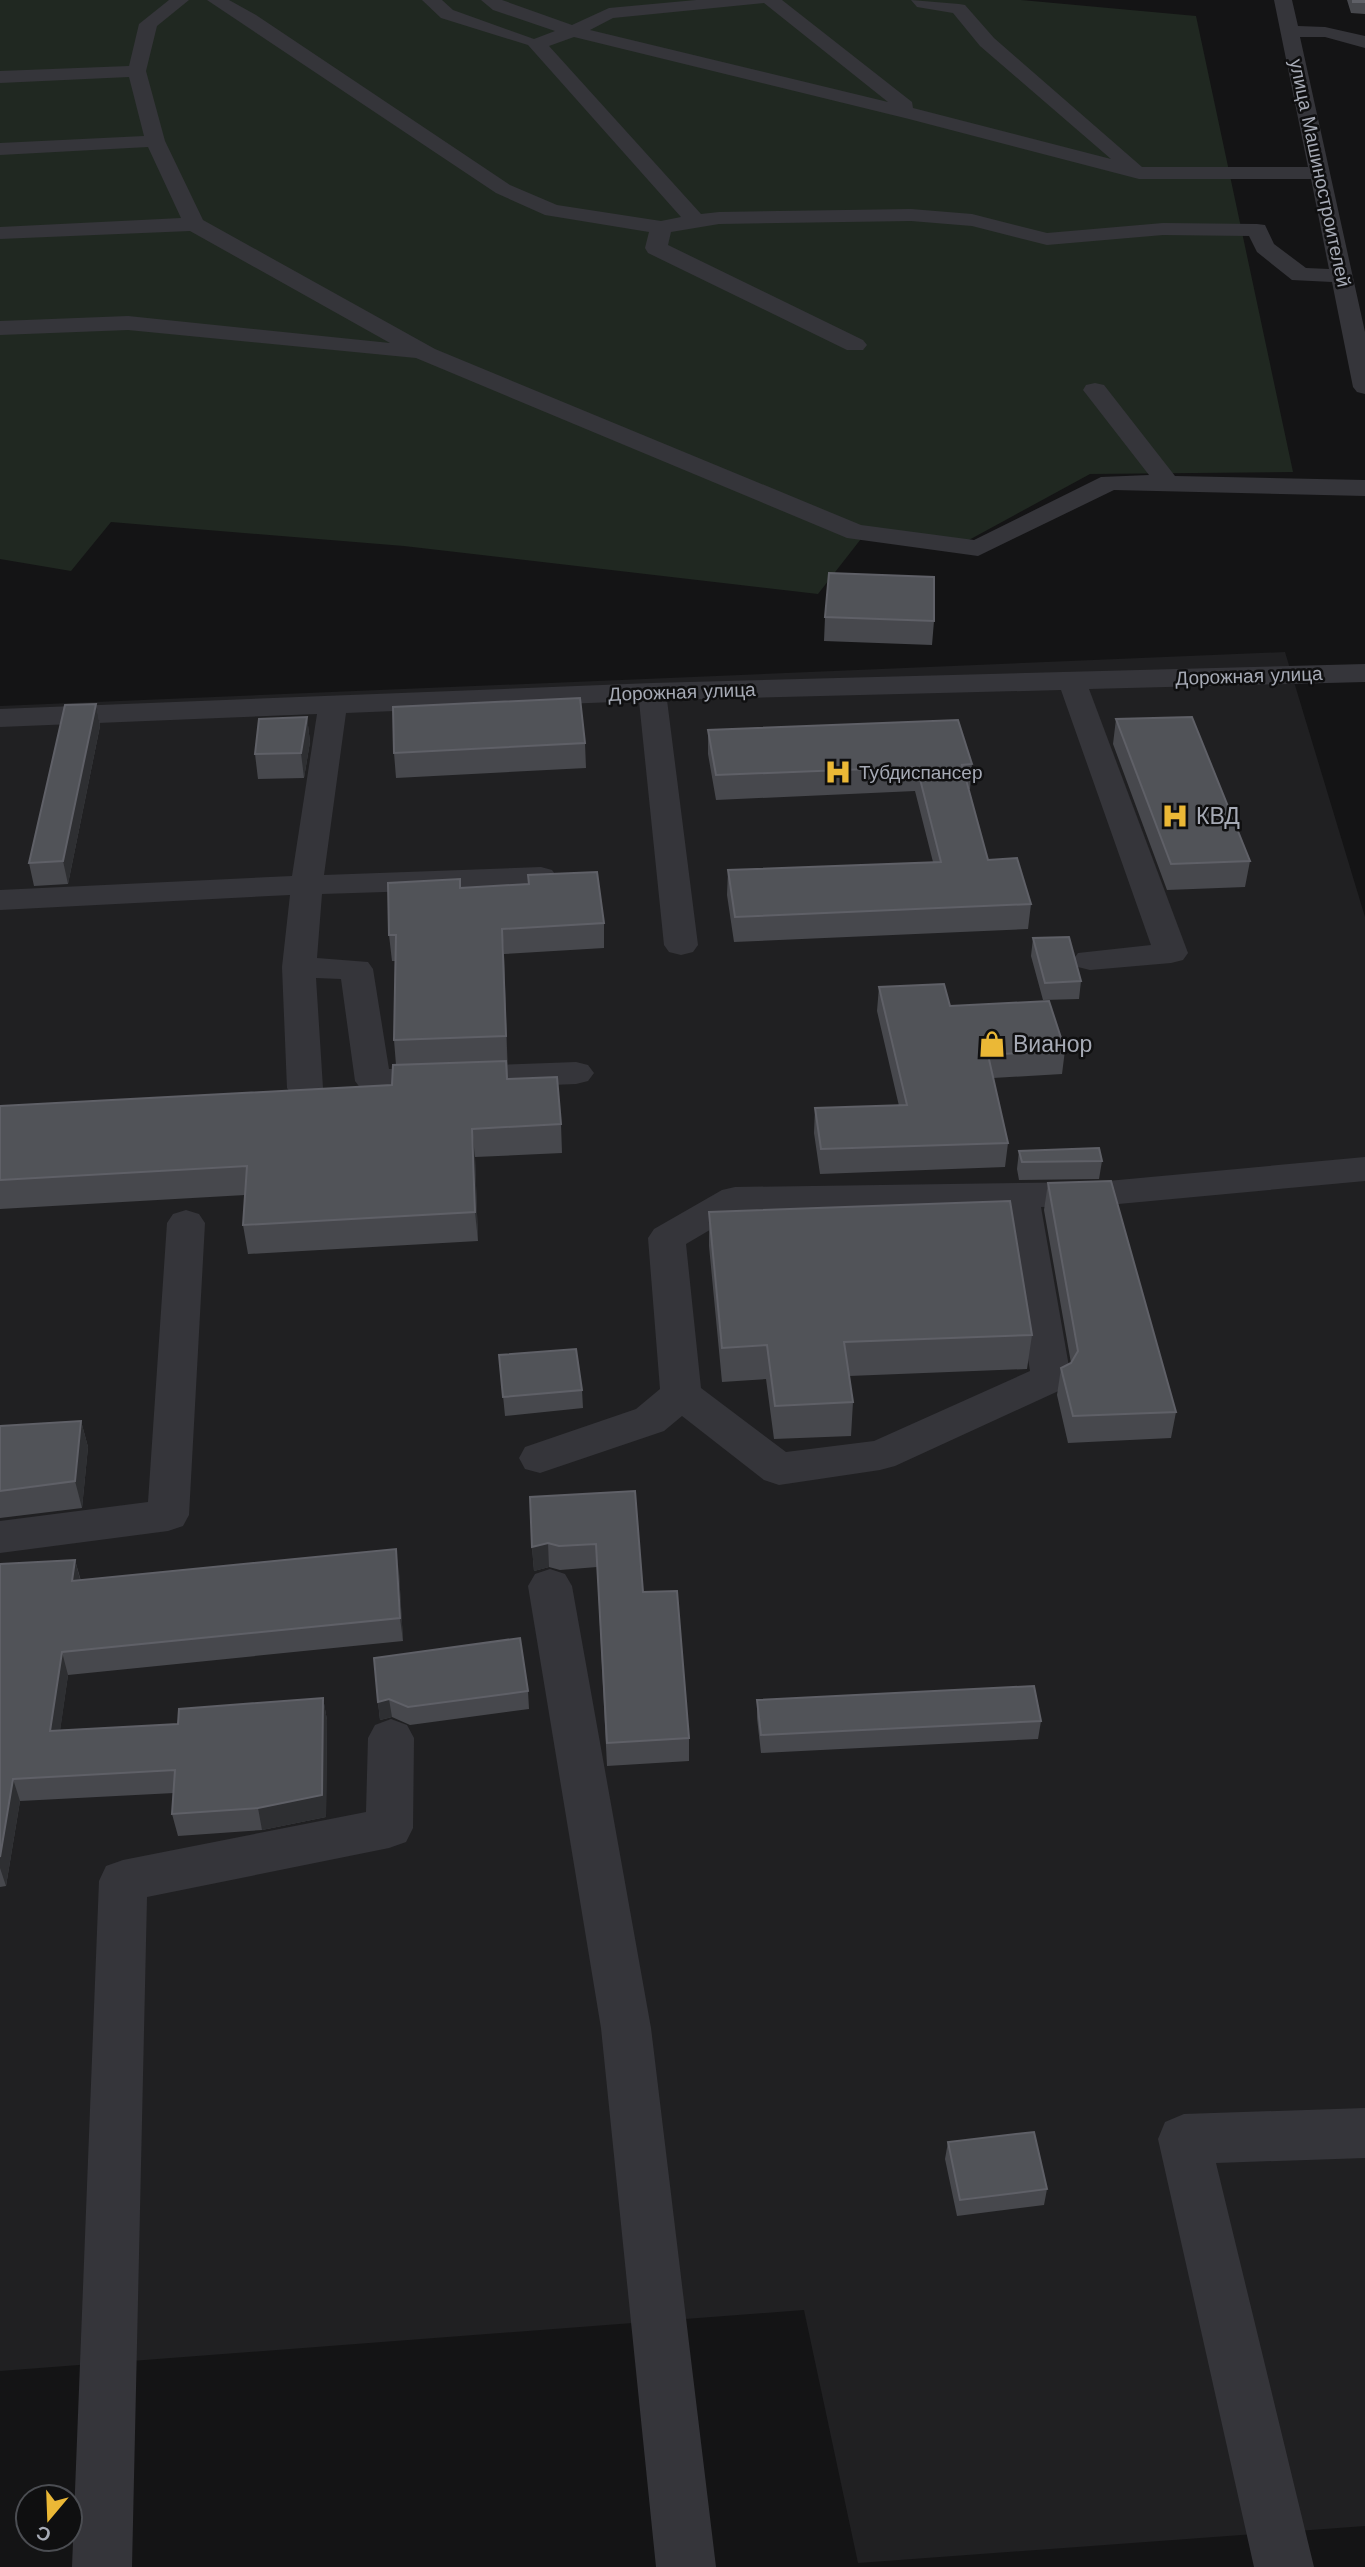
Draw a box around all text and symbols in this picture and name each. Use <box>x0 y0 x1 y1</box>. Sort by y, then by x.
street label: улица Машиностроителей <box>1285 57 1355 289</box>
street label: Дорожная улица <box>1175 662 1323 690</box>
street label: Дорожная улица <box>608 678 756 706</box>
hospital icon: Тубдиспансер <box>823 757 853 787</box>
place label: Тубдиспансер <box>859 761 982 784</box>
hospital icon: КВД <box>1160 801 1190 831</box>
place label: КВД <box>1196 803 1240 830</box>
shop icon: Вианор <box>977 1029 1007 1059</box>
place label: Вианор <box>1013 1031 1092 1058</box>
north arrow <box>14 2483 84 2553</box>
text: С <box>33 2520 54 2547</box>

